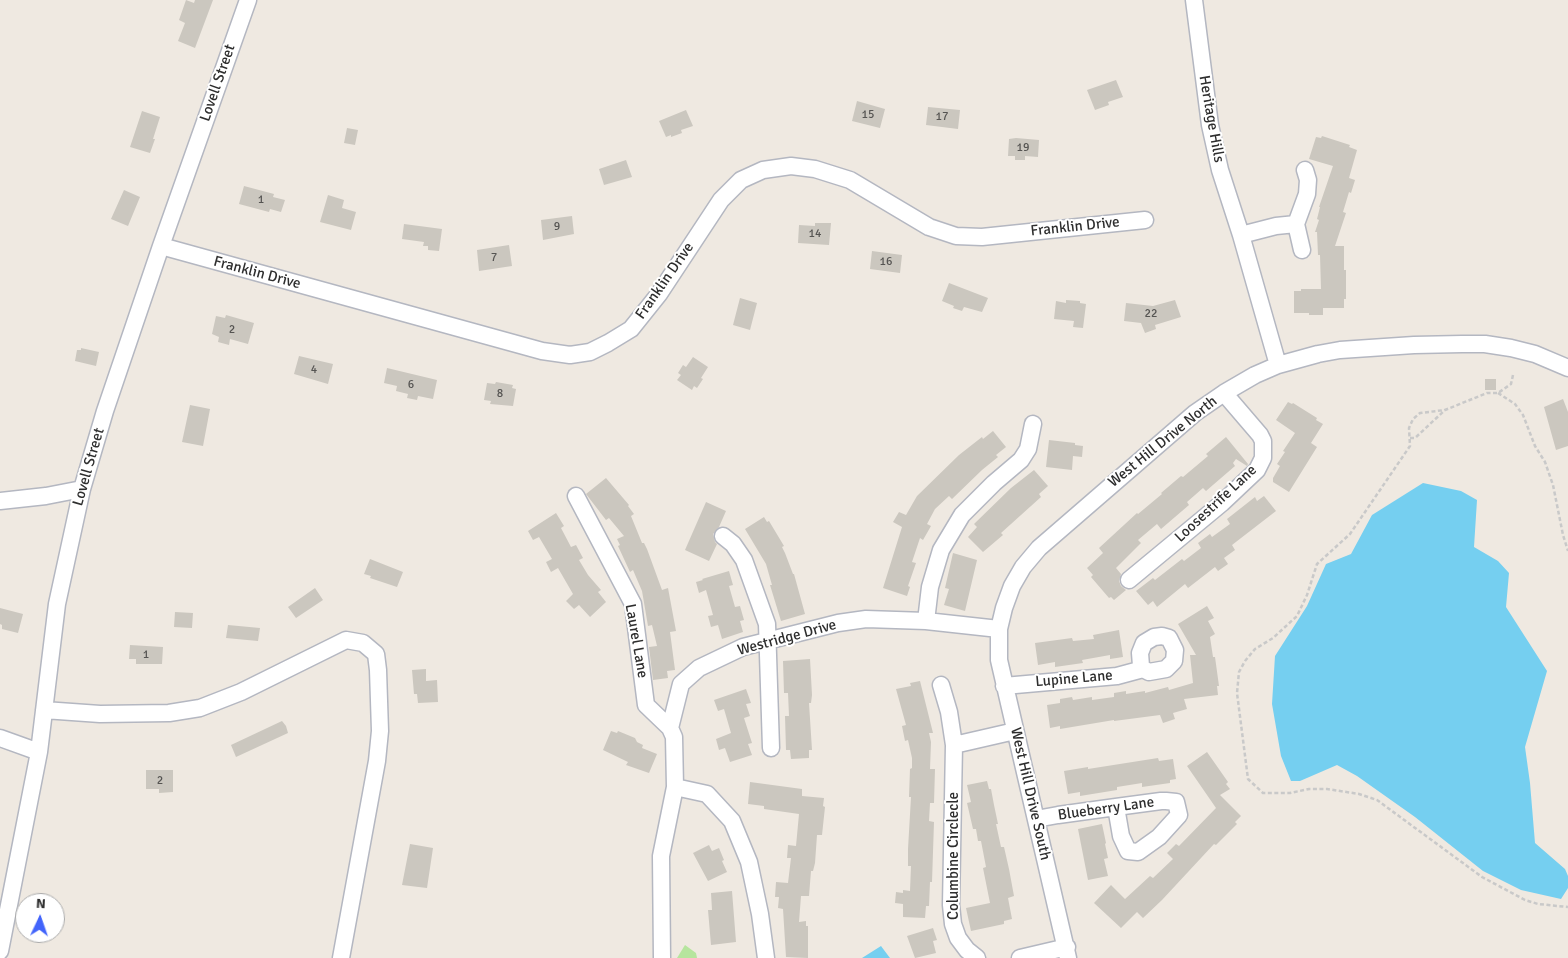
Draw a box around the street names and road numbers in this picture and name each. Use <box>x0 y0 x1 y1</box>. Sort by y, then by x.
street label: Lovell Street <box>196 42 240 124</box>
street label: Heritage Hills <box>1194 74 1228 164</box>
street label: Franklin Drive <box>1030 213 1120 241</box>
street label: Franklin Drive <box>632 239 698 323</box>
street label: Franklin Drive <box>211 253 303 293</box>
street label: West Hill Drive North <box>1105 393 1221 491</box>
street label: Lovell Street <box>69 426 109 508</box>
street label: Loosestrife Lane <box>1171 461 1261 547</box>
street label: Laurel Lane <box>621 603 651 679</box>
street label: Westridge Drive <box>736 616 838 660</box>
street label: Lupine Lane <box>1035 667 1113 691</box>
street label: West Hill Drive South <box>1006 726 1054 862</box>
street label: Columbine Circlecle <box>945 792 963 920</box>
street label: Blueberry Lane <box>1057 793 1155 825</box>

